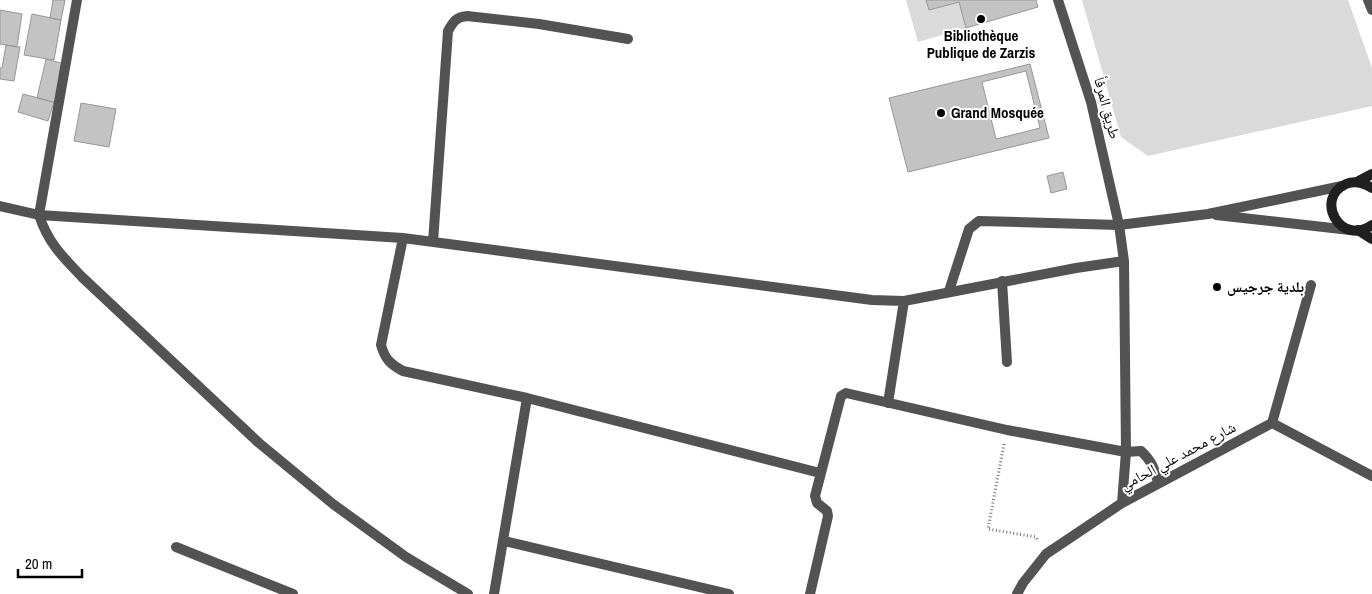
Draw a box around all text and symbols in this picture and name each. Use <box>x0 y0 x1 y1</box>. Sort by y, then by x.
marker: Bibliothèque Publique de Zarzis <box>975 13 987 25</box>
place label: Bibliothèque Publique de Zarzis <box>927 25 1035 63</box>
street label: طريق المرفأ <box>1089 74 1126 141</box>
place label: Grand Mosquée <box>951 102 1044 123</box>
marker: Grand Mosquée <box>935 107 947 119</box>
place label: بلدية جرجيس <box>1227 276 1304 297</box>
marker: بلدية جرجيس <box>1211 281 1223 293</box>
street label: شارع محمد علي الحامي <box>1116 416 1240 497</box>
scale bar <box>18 546 81 578</box>
text: 20 m <box>25 553 52 574</box>

